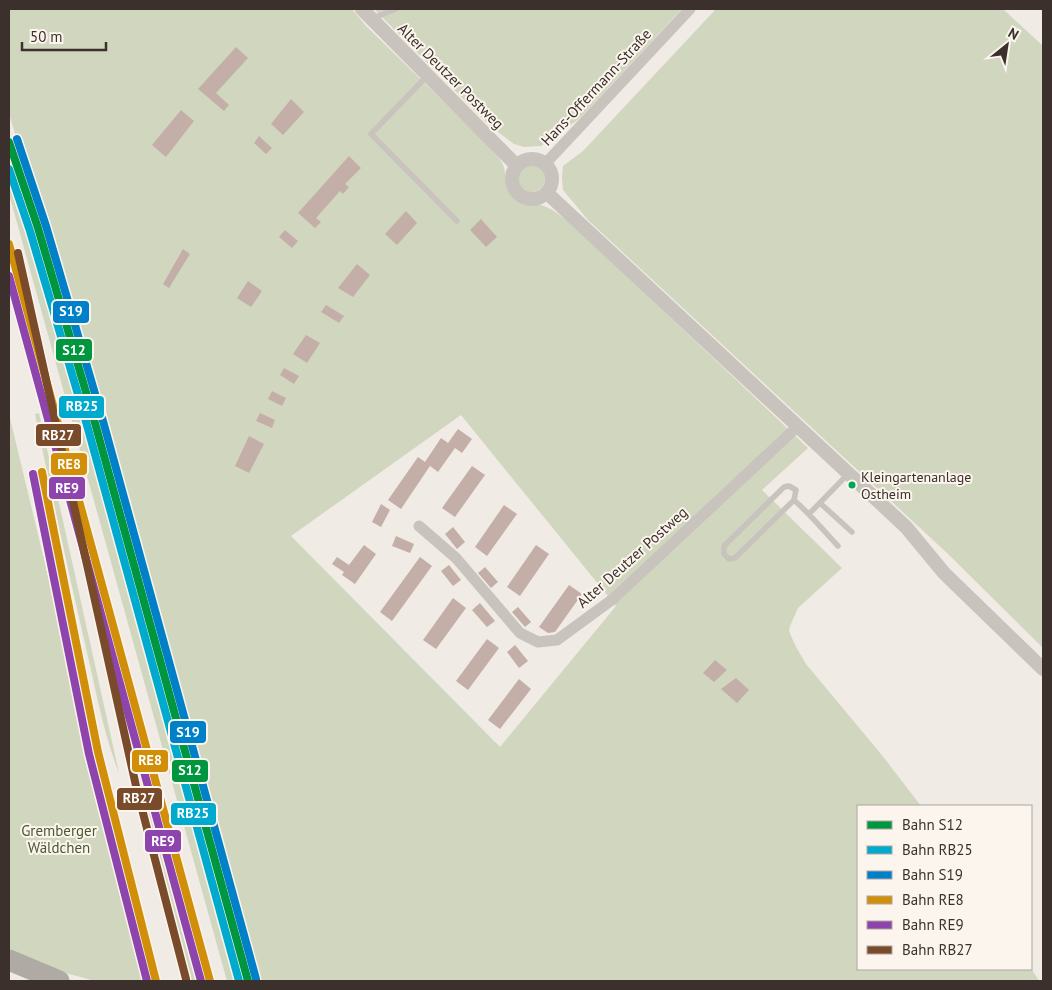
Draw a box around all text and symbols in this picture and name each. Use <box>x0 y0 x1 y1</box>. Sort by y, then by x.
street label: Alter Deutzer Postweg <box>394 19 508 133</box>
scale bar <box>22 20 106 52</box>
north arrow <box>982 20 1032 70</box>
street label: Hans-Offermann-Straße <box>537 24 655 150</box>
text: N <box>1005 24 1022 44</box>
text: 50 m <box>30 27 63 46</box>
line badge: S19 <box>52 300 90 324</box>
text: S19 <box>59 302 83 320</box>
line badge: S12 <box>55 338 93 362</box>
text: S12 <box>62 341 86 359</box>
line badge: RB25 <box>58 395 105 419</box>
text: RB25 <box>66 397 98 415</box>
line badge: RB27 <box>35 423 82 447</box>
text: RB27 <box>42 426 74 444</box>
line badge: RE8 <box>50 452 88 476</box>
text: RE8 <box>57 455 81 473</box>
place label: Kleingartenanlage Ostheim <box>861 468 971 503</box>
line badge: RE9 <box>48 476 86 500</box>
text: RE9 <box>55 479 79 497</box>
marker: Kleingartenanlage Ostheim <box>847 480 857 490</box>
street label: Alter Deutzer Postweg <box>573 502 691 612</box>
line badge: S19 <box>169 720 207 744</box>
text: S19 <box>176 723 200 741</box>
line badge: RE8 <box>131 749 169 773</box>
text: RE8 <box>138 751 162 769</box>
line badge: S12 <box>171 759 209 783</box>
text: S12 <box>178 761 202 779</box>
line badge: RB27 <box>116 787 163 811</box>
text: RB27 <box>123 789 155 807</box>
line badge: RB25 <box>170 802 217 826</box>
text: RB25 <box>177 804 209 822</box>
legend <box>857 805 1032 970</box>
text: Bahn S12 <box>902 815 963 834</box>
park label: Gremberger Wäldchen <box>21 821 97 857</box>
line badge: RE9 <box>144 829 182 853</box>
text: RE9 <box>151 832 175 850</box>
text: Bahn RB25 <box>902 840 973 859</box>
text: Bahn S19 <box>902 865 963 884</box>
text: Bahn RE8 <box>902 890 964 909</box>
text: Bahn RE9 <box>902 915 964 934</box>
text: Bahn RB27 <box>902 940 973 959</box>

